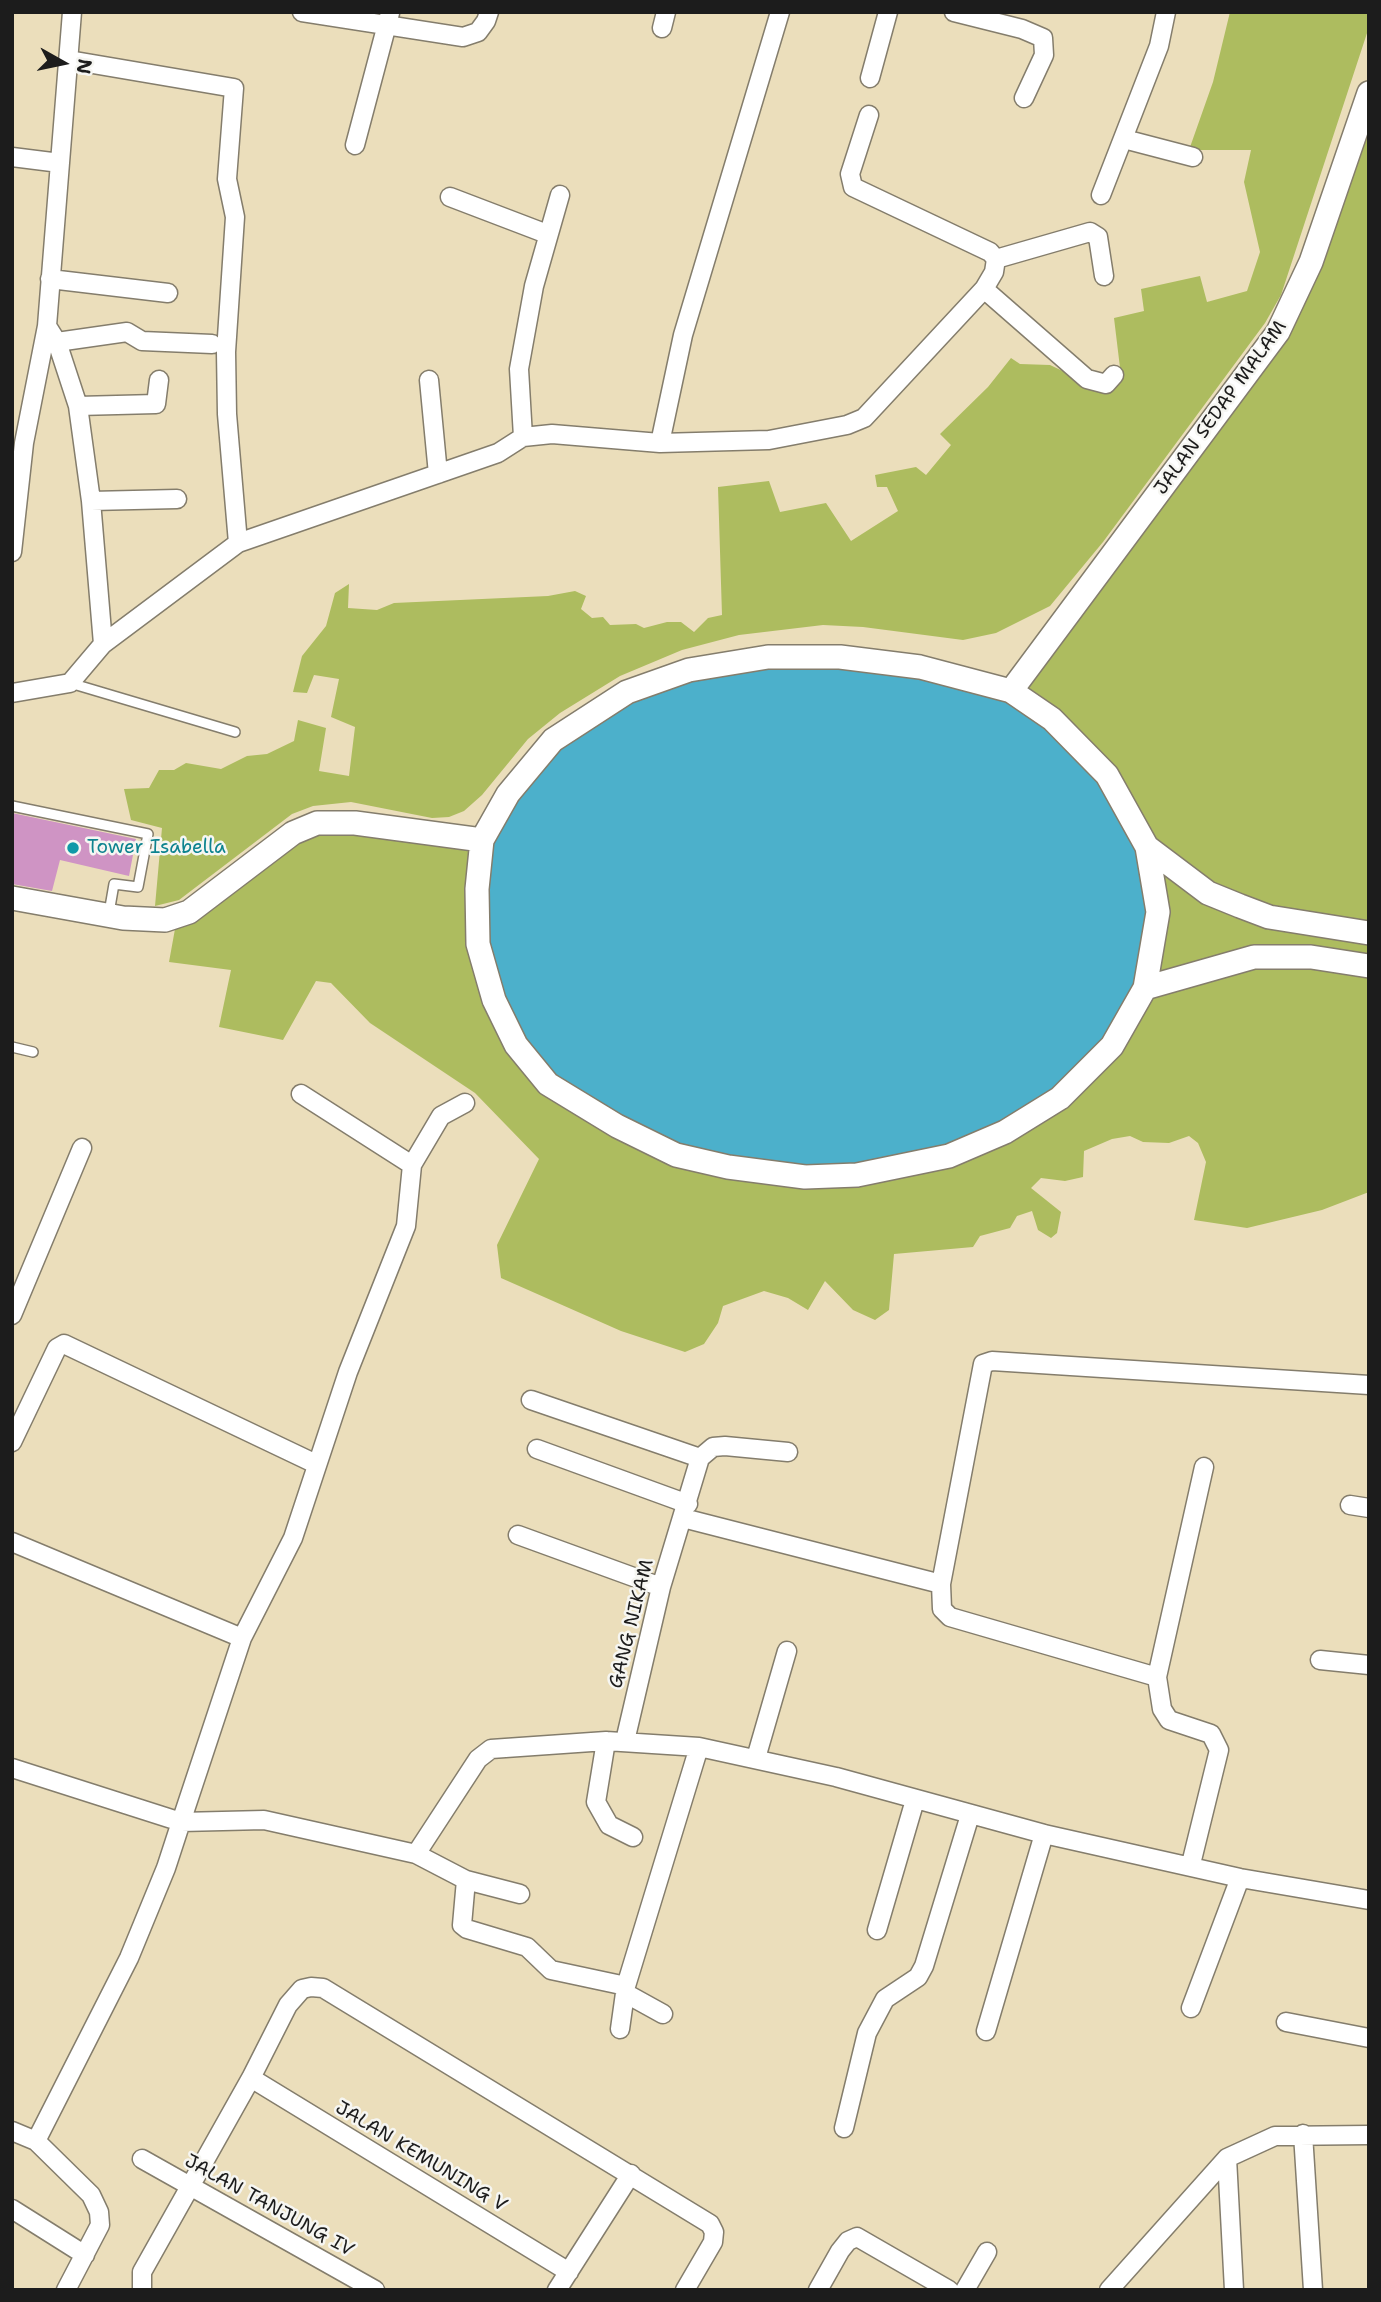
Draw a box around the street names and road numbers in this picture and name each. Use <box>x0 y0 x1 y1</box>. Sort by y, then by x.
street label: JALAN SEDAP MALAM <box>1150 316 1292 500</box>
street label: GANG NIKAM <box>605 1557 659 1691</box>
street label: JALAN KEMUNING V <box>331 2097 511 2217</box>
street label: JALAN TANJUNG IV <box>180 2150 358 2262</box>

